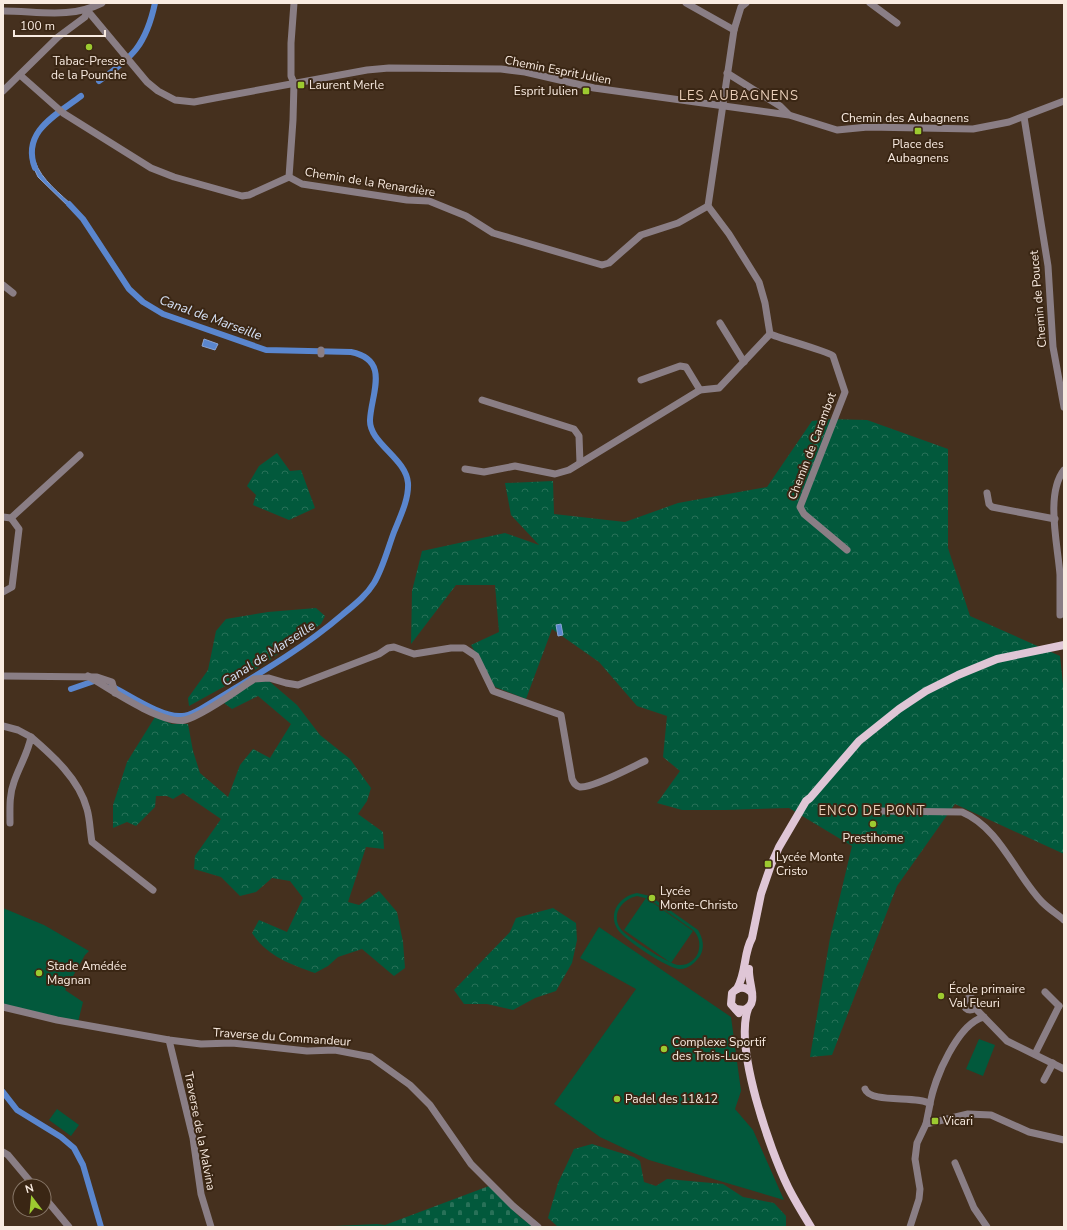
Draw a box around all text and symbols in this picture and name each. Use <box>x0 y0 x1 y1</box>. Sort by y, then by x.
scale bar <box>14 12 105 38</box>
text: 100 m <box>20 18 55 34</box>
marker: Tabac-Presse de la Pounche <box>84 42 94 52</box>
street label: Chemin Esprit Julien <box>503 52 613 88</box>
place label: Tabac-Presse de la Pounche <box>51 53 127 83</box>
place label: Laurent Merle <box>309 77 384 93</box>
marker: Laurent Merle <box>296 80 306 90</box>
place label: Esprit Julien <box>514 83 578 99</box>
marker: Esprit Julien <box>581 86 591 96</box>
district label: LES AUBAGNENS <box>679 87 799 105</box>
street label: Chemin des Aubagnens <box>841 110 969 126</box>
marker: Place des Aubagnens <box>913 126 923 136</box>
place label: Place des Aubagnens <box>887 136 949 166</box>
street label: Chemin de la Renardière <box>303 164 437 200</box>
street label: Chemin de Poucet <box>1026 249 1050 348</box>
water label: Canal de Marseille <box>157 291 265 345</box>
street label: Chemin de Carambot <box>784 389 840 502</box>
water label: Canal de Marseille <box>218 617 319 691</box>
district label: ENCO DE PONT <box>818 802 926 820</box>
marker: Prestihome <box>868 819 878 829</box>
place label: Prestihome <box>843 830 903 846</box>
place label: Lycée Monte Cristo <box>776 849 844 879</box>
marker: Lycée Monte Cristo <box>763 859 773 869</box>
place label: Lycée Monte-Christo <box>660 883 738 913</box>
marker: Lycée Monte-Christo <box>647 893 657 903</box>
place label: Stade Amédée Magnan <box>47 958 127 988</box>
marker: Stade Amédée Magnan <box>34 968 44 978</box>
place label: École primaire Val Fleuri <box>948 981 1025 1011</box>
marker: École primaire Val Fleuri <box>936 991 946 1001</box>
street label: Traverse du Commandeur <box>213 1024 352 1050</box>
place label: Complexe Sportif des Trois-Lucs <box>672 1034 767 1064</box>
marker: Complexe Sportif des Trois-Lucs <box>659 1044 669 1054</box>
street label: Traverse de la Malvina <box>181 1070 219 1192</box>
place label: Padel des 11&12 <box>625 1091 718 1107</box>
marker: Padel des 11&12 <box>612 1094 622 1104</box>
place label: Vicari <box>942 1113 973 1129</box>
marker: Vicari <box>930 1116 940 1126</box>
north arrow <box>12 1178 52 1218</box>
text: N <box>23 1181 35 1197</box>

